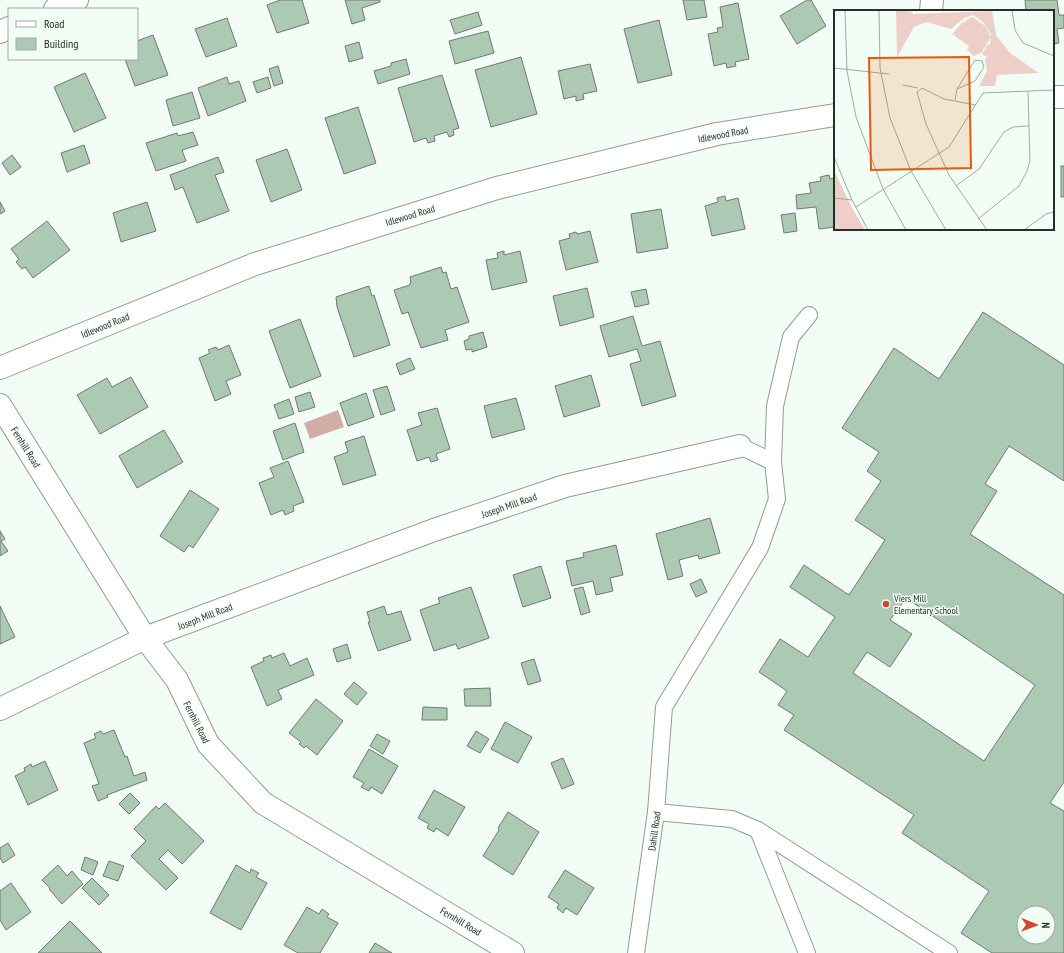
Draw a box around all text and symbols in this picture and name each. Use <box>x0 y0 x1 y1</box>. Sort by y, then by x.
legend <box>8 8 138 60</box>
inset map <box>834 10 1054 230</box>
text: Road <box>44 16 64 31</box>
text: Building <box>44 36 79 51</box>
street label: Idlewood Road <box>697 123 749 146</box>
street label: Idlewood Road <box>384 202 436 229</box>
street label: Idlewood Road <box>79 310 131 341</box>
street label: Fernhill Road <box>8 424 43 470</box>
street label: Joseph Mill Road <box>479 490 538 521</box>
place label: Viers Mill Elementary School <box>893 592 959 617</box>
marker: Viers Mill Elementary School <box>881 599 891 609</box>
street label: Joseph Mill Road <box>175 600 234 633</box>
street label: Fernhill Road <box>180 699 213 746</box>
street label: Dahill Road <box>645 811 664 852</box>
street label: Fernhill Road <box>438 904 484 939</box>
north arrow <box>1016 905 1056 945</box>
text: N <box>1039 922 1053 928</box>

